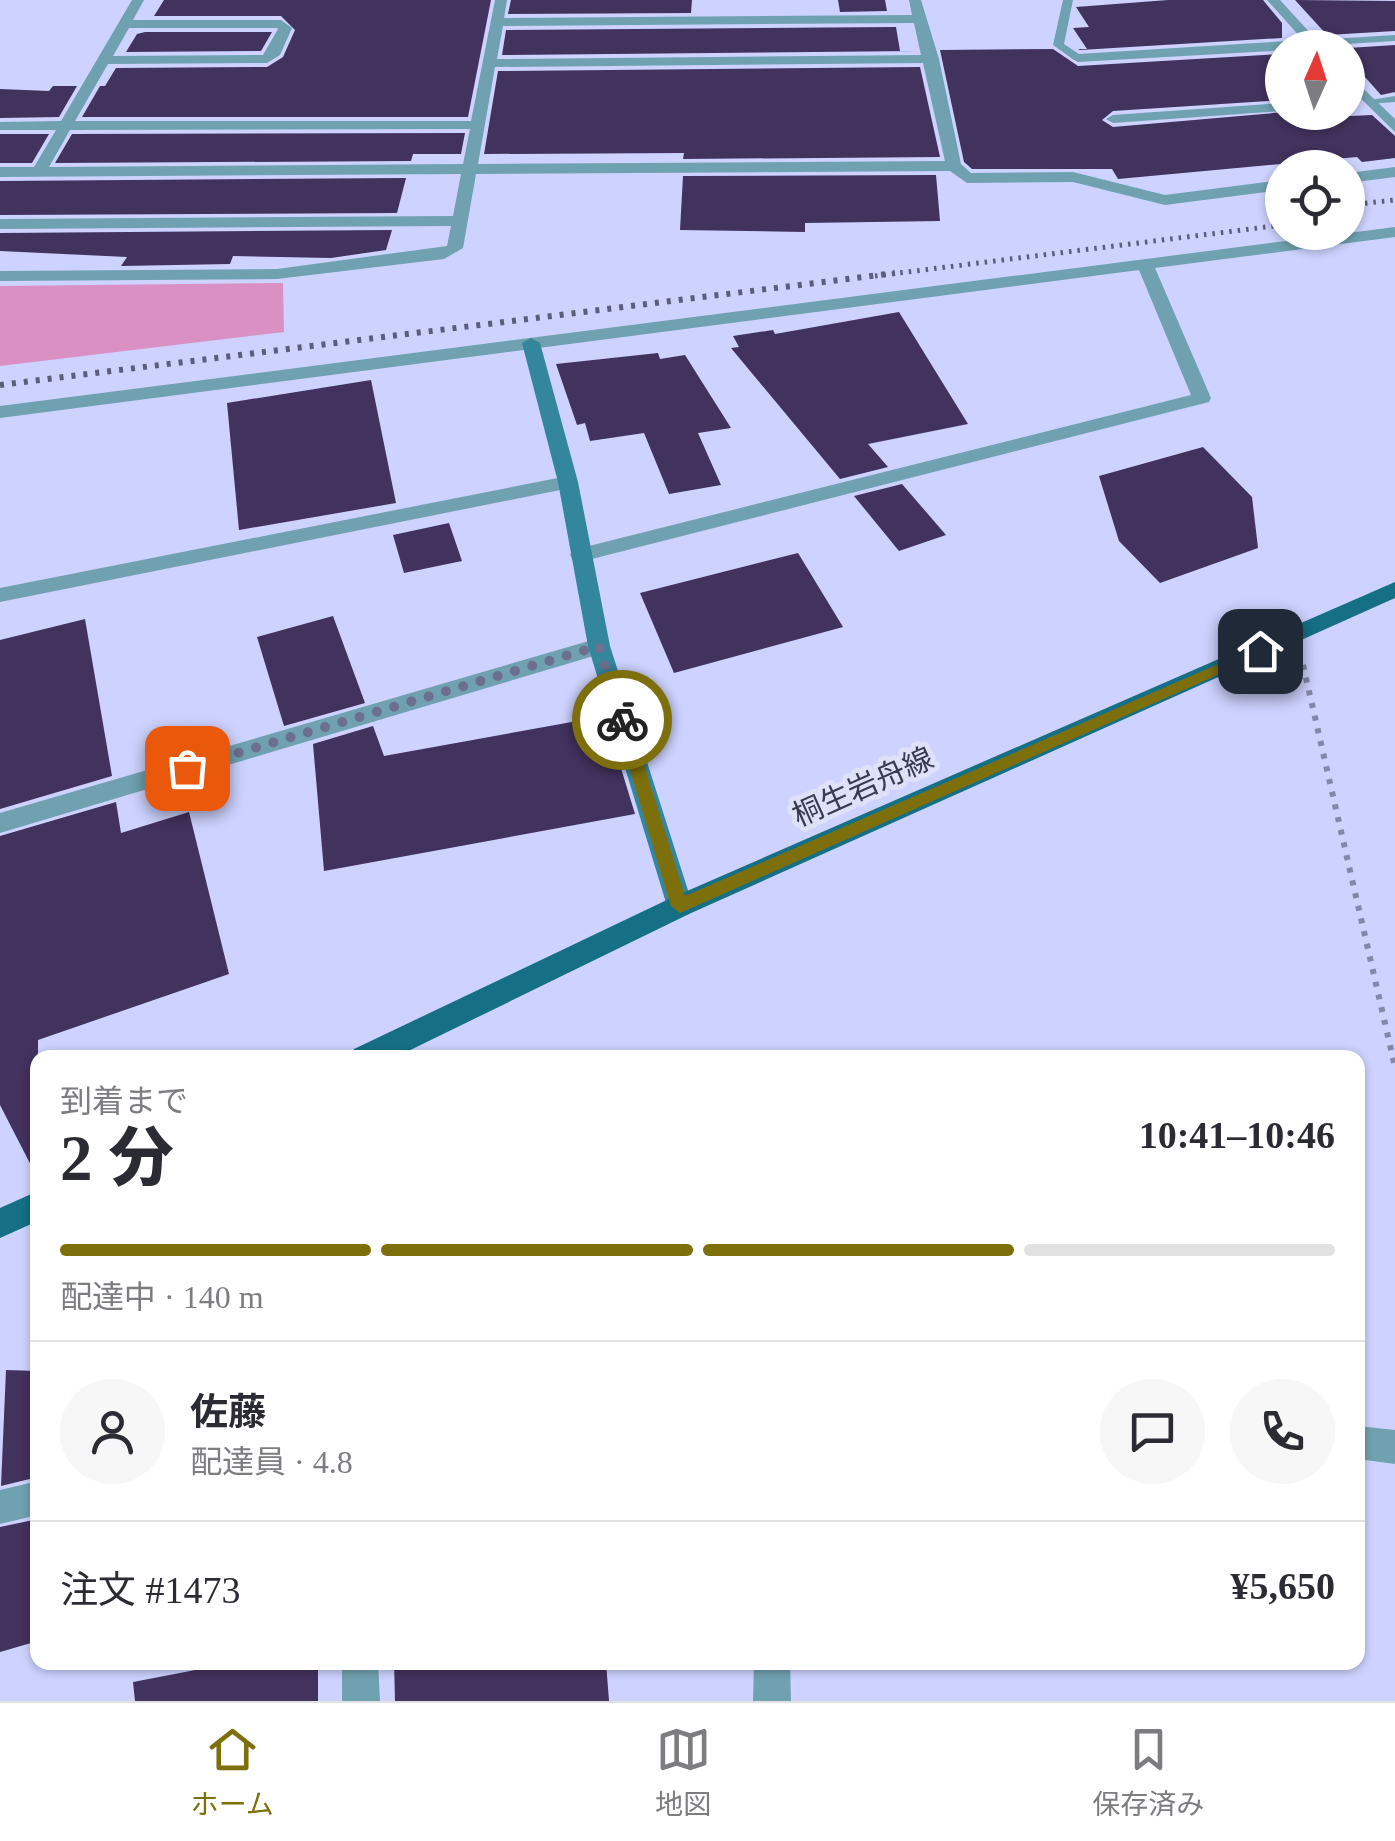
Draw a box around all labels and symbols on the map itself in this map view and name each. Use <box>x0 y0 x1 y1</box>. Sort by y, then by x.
north arrow <box>1265 30 1365 130</box>
pin <box>1218 609 1303 694</box>
courier <box>572 670 672 770</box>
pin <box>145 726 230 811</box>
street label: 桐生岩舟線 <box>788 741 938 832</box>

